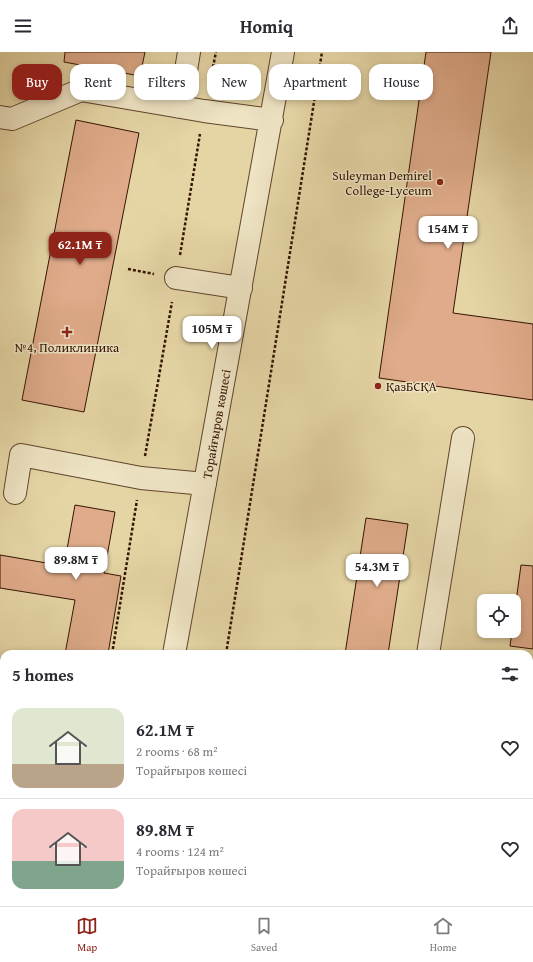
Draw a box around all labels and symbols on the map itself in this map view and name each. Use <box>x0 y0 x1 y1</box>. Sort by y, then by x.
place label: Suleyman Demirel College-Lyceum <box>332 166 432 200</box>
marker: Suleyman Demirel College-Lyceum <box>435 177 445 187</box>
pin: 154M ₸ <box>415 216 481 250</box>
pin: 62.1M ₸ <box>43 232 117 266</box>
pin: 105M ₸ <box>179 316 245 350</box>
marker: №4, Поликлиника <box>61 326 73 338</box>
place label: №4, Поликлиника <box>15 338 120 357</box>
street label: Торайғыров көшесі <box>197 367 236 480</box>
place label: ҚазБСҚА <box>386 377 437 396</box>
marker: ҚазБСҚА <box>373 381 383 391</box>
pin: 89.8M ₸ <box>39 547 113 581</box>
pin: 54.3M ₸ <box>340 554 414 588</box>

